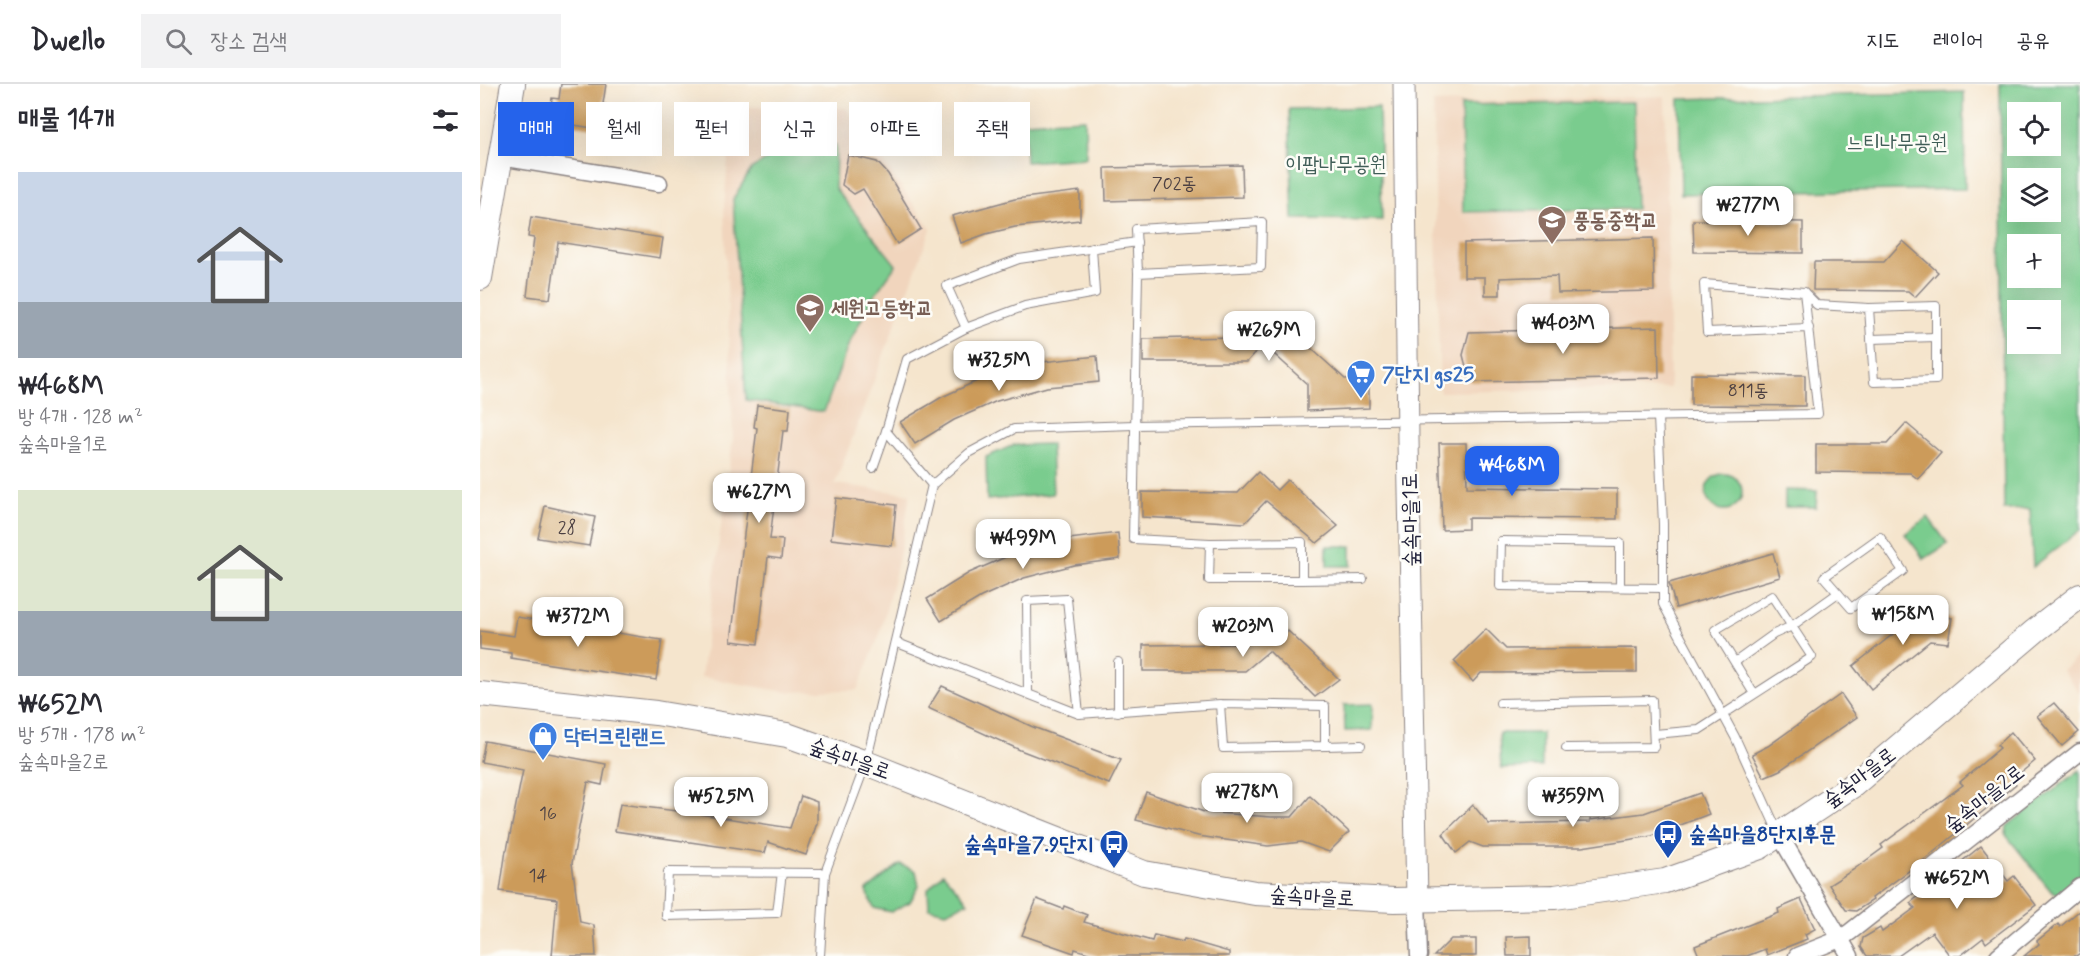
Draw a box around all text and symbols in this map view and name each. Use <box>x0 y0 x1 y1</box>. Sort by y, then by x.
search box <box>141 14 561 68</box>
text: Dwello <box>30 23 105 60</box>
icon: search <box>162 25 195 58</box>
text: 지도 <box>1866 27 1900 55</box>
text: 레이어 <box>1933 27 1983 55</box>
text: 공유 <box>2016 27 2050 55</box>
text: 장소 검색 <box>210 28 287 56</box>
chip: 매매 <box>498 102 574 156</box>
chip: 월세 <box>586 102 662 156</box>
chip: 필터 <box>674 102 749 156</box>
chip: 신규 <box>761 102 837 156</box>
chip: 아파트 <box>849 102 942 156</box>
chip: 주택 <box>954 102 1030 156</box>
map controls <box>2007 102 2061 354</box>
button: locate <box>2007 102 2061 156</box>
text: 매물 14개 <box>18 103 115 137</box>
icon: filters <box>429 104 462 137</box>
park label: 느티나무공원 <box>1846 129 1948 157</box>
park label: 이팝나무공원 <box>1285 151 1387 179</box>
button: layers <box>2007 168 2061 222</box>
house number: 702동 <box>1152 172 1196 196</box>
pin: ₩277M <box>1706 186 1790 237</box>
text: ₩277M <box>1716 192 1780 219</box>
school or university icon: 풍동중학교 <box>1536 204 1568 246</box>
place label: 풍동중학교 <box>1573 207 1658 235</box>
icon: home <box>186 211 294 319</box>
button: + <box>2007 234 2061 288</box>
school or university icon: 세원고등학교 <box>794 292 826 334</box>
place label: 세원고등학교 <box>831 295 932 323</box>
button: − <box>2007 300 2061 354</box>
pin: ₩403M <box>1521 304 1605 355</box>
text: ₩403M <box>1531 310 1595 337</box>
pin: ₩269M <box>1227 311 1311 362</box>
text: ₩269M <box>1237 317 1301 344</box>
pin: ₩325M <box>957 341 1041 392</box>
text: ₩325M <box>967 347 1031 374</box>
supermarket icon: 7단지 gs25 <box>1345 358 1377 400</box>
place label: 7단지 gs25 <box>1382 361 1474 389</box>
text: ₩468M <box>18 370 104 404</box>
house number: 811동 <box>1728 379 1768 403</box>
text: 방 4개 · 128 m² <box>18 404 143 431</box>
text: 숲속마을1로 <box>18 431 107 458</box>
pin: ₩468M <box>1470 446 1554 497</box>
text: ₩468M <box>1479 452 1545 479</box>
pin: ₩627M <box>717 473 801 524</box>
street label: 숲속마을1로 <box>1396 473 1426 567</box>
text: ₩627M <box>727 479 791 506</box>
house number: 28 <box>558 516 576 540</box>
pin: ₩499M <box>981 519 1065 570</box>
text: ₩499M <box>990 525 1056 552</box>
icon: home <box>186 529 294 637</box>
pin: ₩158M <box>1861 595 1945 646</box>
pin: ₩372M <box>536 597 620 648</box>
text: ₩158M <box>1872 601 1934 628</box>
text: ₩372M <box>546 603 610 630</box>
pin: ₩203M <box>1201 607 1285 658</box>
text: ₩203M <box>1212 613 1274 640</box>
text: ₩652M <box>18 688 103 722</box>
shop icon: 닥터크린랜드 <box>527 720 559 762</box>
text: 방 5개 · 178 m² <box>18 722 146 749</box>
place label: 닥터크린랜드 <box>564 723 665 751</box>
street label: 숲속마을로 <box>805 731 894 787</box>
street label: 숲속마을로 <box>1817 741 1902 814</box>
text: 숲속마을2로 <box>18 749 108 776</box>
street label: 숲속마을2로 <box>1939 759 2031 839</box>
pin: ₩278M <box>1205 773 1289 824</box>
pin: ₩525M <box>679 777 763 828</box>
pin: ₩359M <box>1531 777 1615 828</box>
text: ₩278M <box>1215 779 1279 806</box>
text: ₩525M <box>688 783 754 810</box>
text: ₩359M <box>1542 783 1604 810</box>
house number: 16 <box>539 802 557 826</box>
bus stop icon: 숲속마을8단지후문 <box>1652 818 1684 860</box>
place label: 숲속마을8단지후문 <box>1689 821 1836 849</box>
bus stop icon: 숲속마을7.9단지 <box>1098 828 1130 870</box>
place label: 숲속마을7.9단지 <box>964 831 1093 859</box>
pin: ₩652M <box>1915 859 1999 910</box>
house number: 14 <box>529 864 548 888</box>
text: ₩652M <box>1924 865 1990 892</box>
street label: 숲속마을로 <box>1269 881 1355 913</box>

